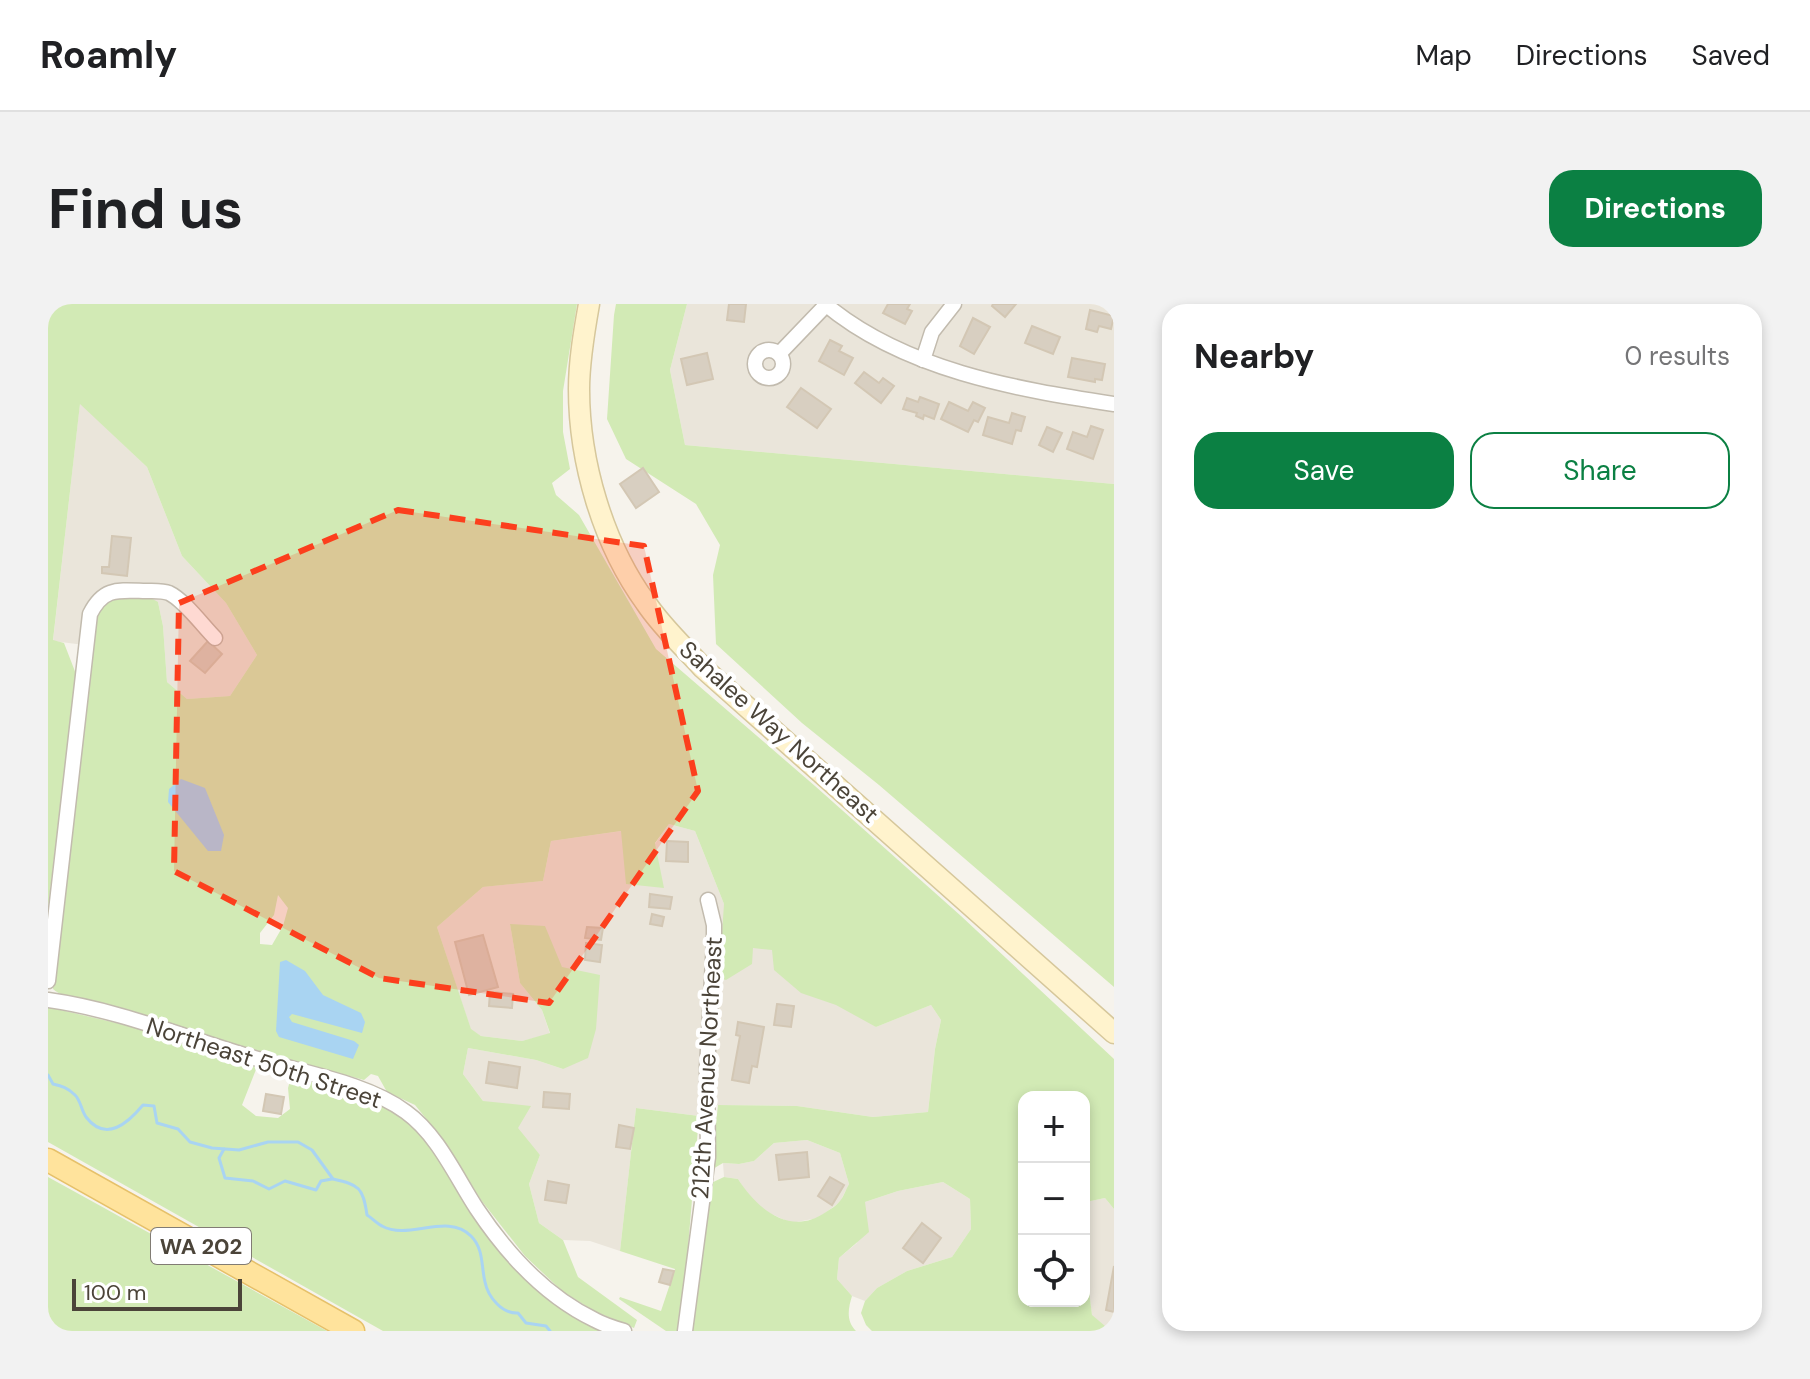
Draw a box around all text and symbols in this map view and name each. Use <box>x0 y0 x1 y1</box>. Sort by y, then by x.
text: Roamly <box>40 30 177 80</box>
text: Map <box>1415 37 1472 74</box>
text: Directions <box>1516 37 1648 74</box>
text: Saved <box>1692 37 1770 74</box>
button: Directions <box>1549 170 1762 247</box>
text: Find us <box>48 172 243 245</box>
text: Nearby <box>1194 334 1314 379</box>
text: 0 results <box>1624 339 1730 373</box>
button: Save <box>1194 432 1454 509</box>
button: Share <box>1470 432 1730 509</box>
street label: Sahalee Way Northeast <box>673 634 886 829</box>
street label: 212th Avenue Northeast <box>684 936 729 1200</box>
street label: Northeast 50th Street <box>143 1010 386 1115</box>
map controls <box>1018 1091 1090 1307</box>
button: + <box>1018 1091 1090 1163</box>
button: − <box>1018 1163 1090 1235</box>
road number: WA 202 <box>151 1228 251 1264</box>
button: locate <box>1018 1235 1090 1307</box>
scale bar <box>72 1275 242 1311</box>
text: 100 m <box>84 1278 146 1307</box>

